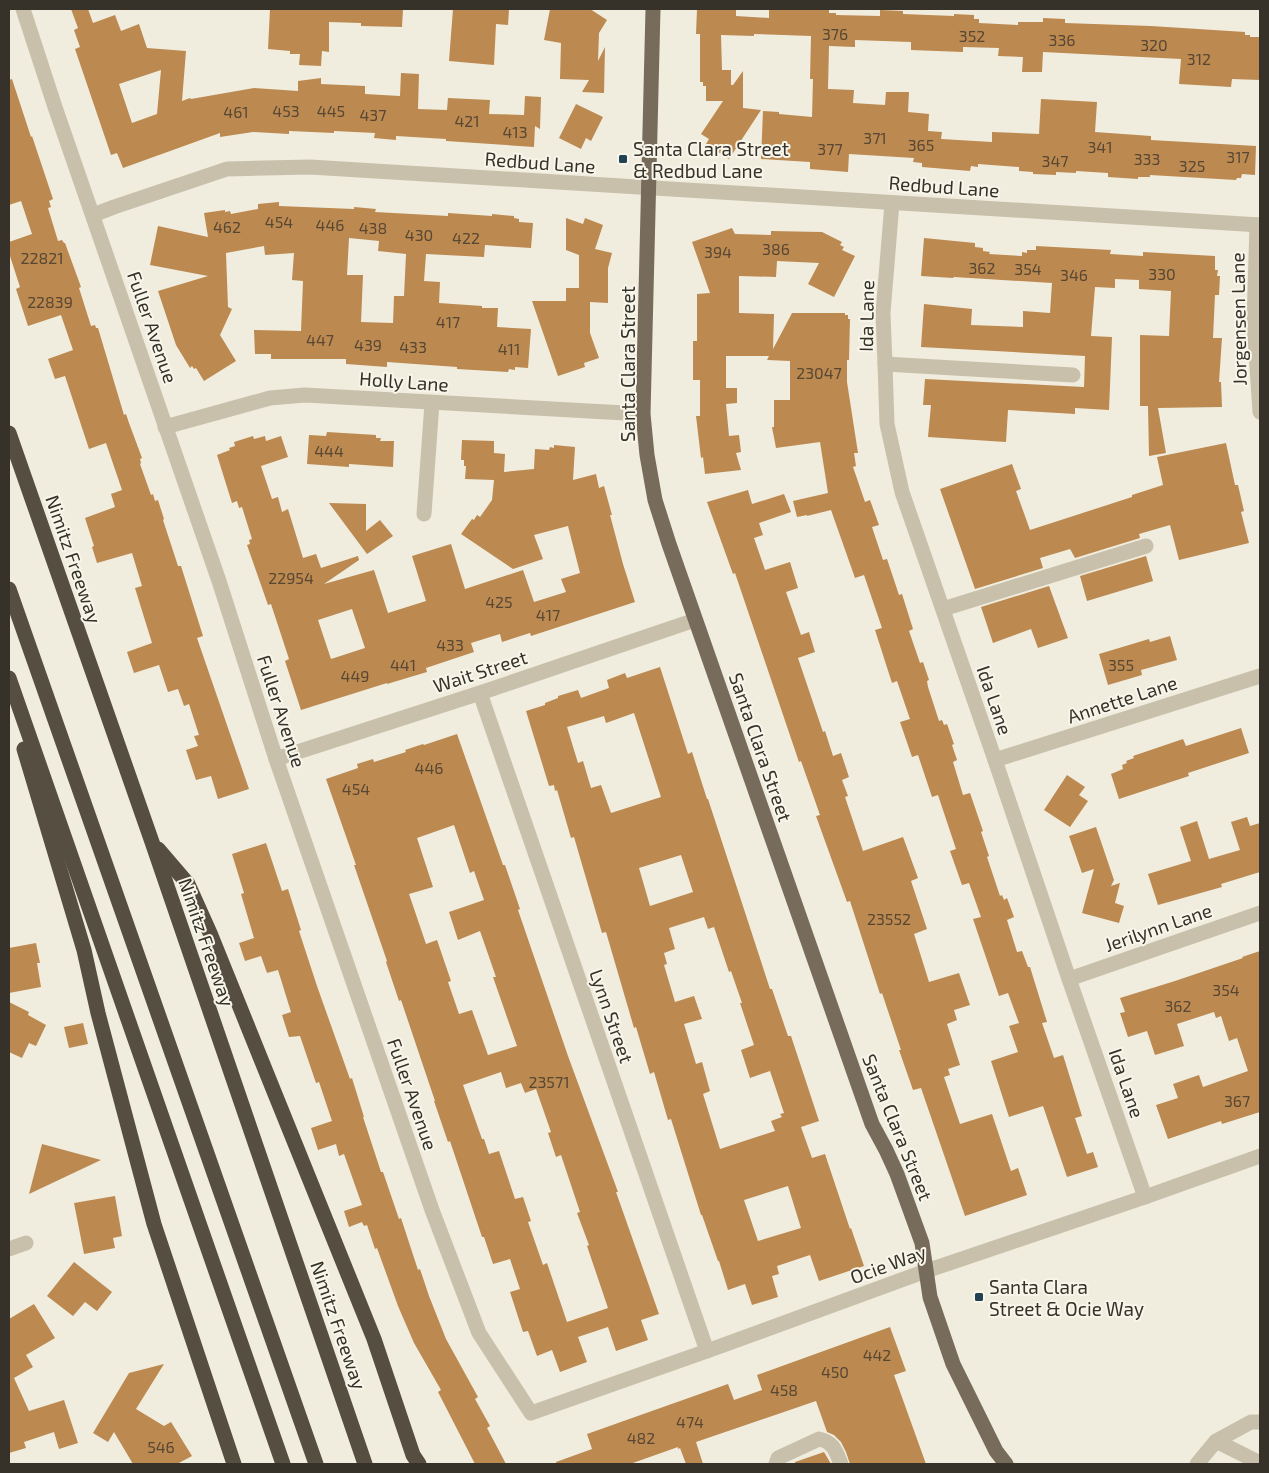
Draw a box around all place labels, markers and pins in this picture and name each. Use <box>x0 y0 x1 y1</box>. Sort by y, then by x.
place label: Santa Clara Street & Redbud Lane <box>633 137 789 182</box>
marker: Santa Clara Street & Redbud Lane <box>617 153 629 165</box>
place label: Santa Clara Street & Ocie Way <box>989 1275 1144 1320</box>
marker: Santa Clara Street & Ocie Way <box>973 1291 985 1303</box>

